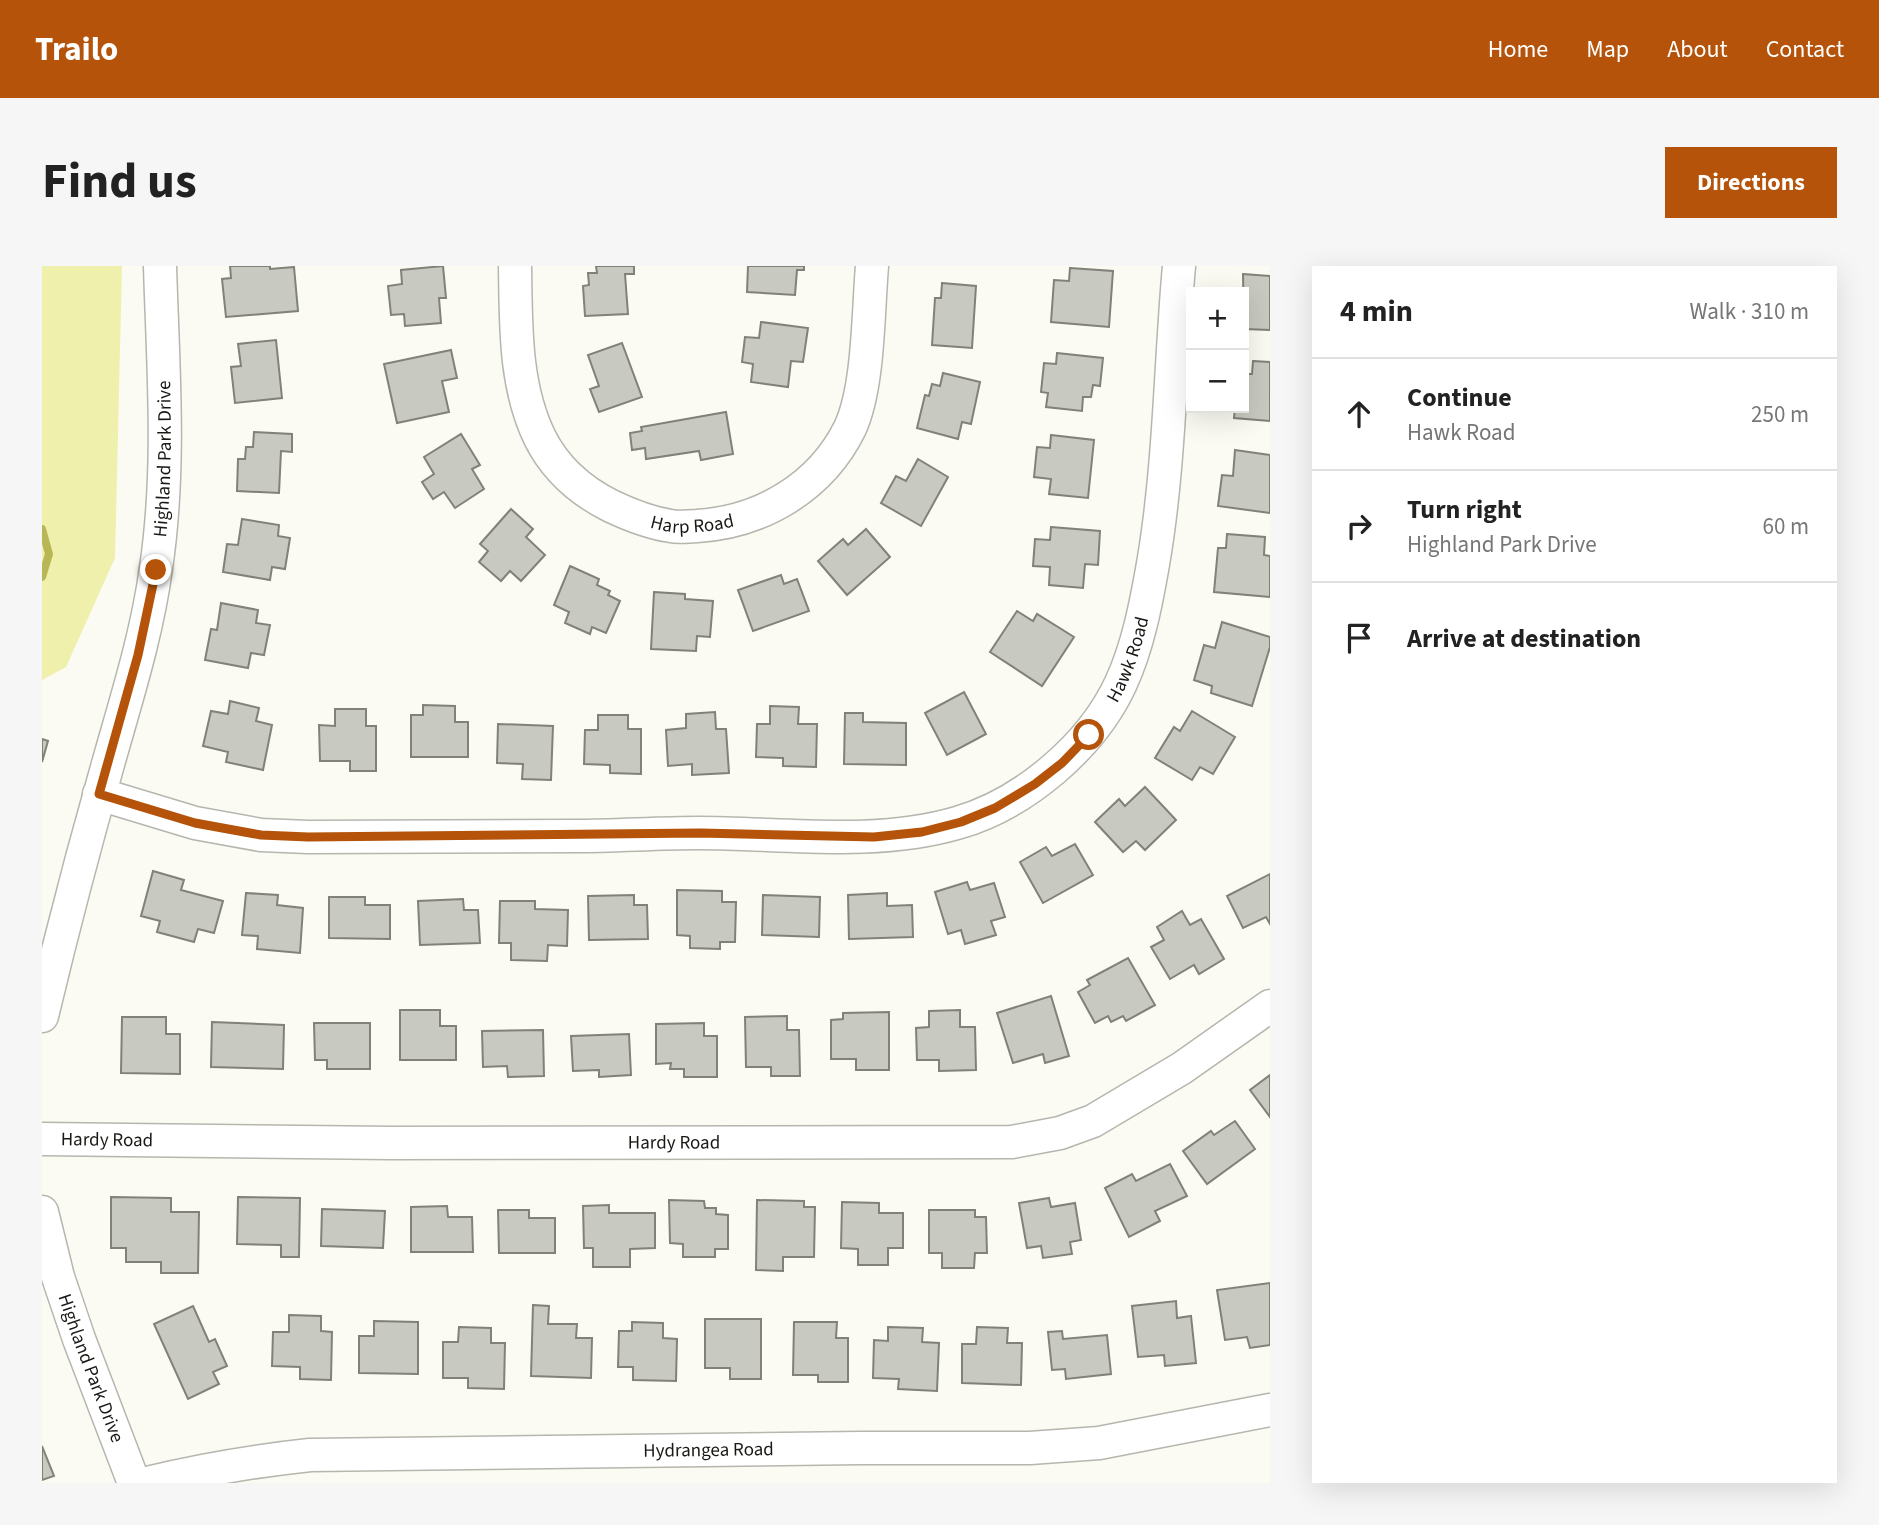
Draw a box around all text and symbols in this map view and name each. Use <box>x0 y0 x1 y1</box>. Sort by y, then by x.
text: Trailo <box>35 26 118 73</box>
text: Home <box>1488 32 1548 67</box>
text: Map <box>1586 32 1629 67</box>
text: About <box>1667 32 1728 67</box>
text: Contact <box>1766 32 1844 67</box>
text: Find us <box>42 147 197 217</box>
button: Directions <box>1665 147 1837 218</box>
map controls <box>1186 287 1249 413</box>
button: + <box>1186 287 1249 350</box>
text: 4 min <box>1340 290 1413 333</box>
text: Walk · 310 m <box>1690 295 1809 328</box>
button: − <box>1186 350 1249 413</box>
text: Continue <box>1407 379 1512 416</box>
street label: Highland Park Drive <box>146 380 178 538</box>
icon: ahead <box>1340 395 1378 433</box>
text: 250 m <box>1751 398 1809 431</box>
text: Hawk Road <box>1407 416 1515 449</box>
text: Turn right <box>1407 491 1522 528</box>
street label: Harp Road <box>648 507 737 541</box>
icon: right <box>1340 507 1378 545</box>
text: 60 m <box>1762 510 1809 543</box>
text: Highland Park Drive <box>1407 528 1597 561</box>
route end <box>140 554 171 585</box>
street label: Hawk Road <box>1100 614 1156 707</box>
icon: arrive <box>1340 619 1378 657</box>
text: Arrive at destination <box>1407 620 1641 657</box>
route start <box>1073 719 1104 750</box>
street label: Hardy Road <box>61 1126 153 1154</box>
street label: Hardy Road <box>628 1129 720 1156</box>
street label: Highland Park Drive <box>51 1290 131 1447</box>
street label: Hydrangea Road <box>643 1436 774 1464</box>

